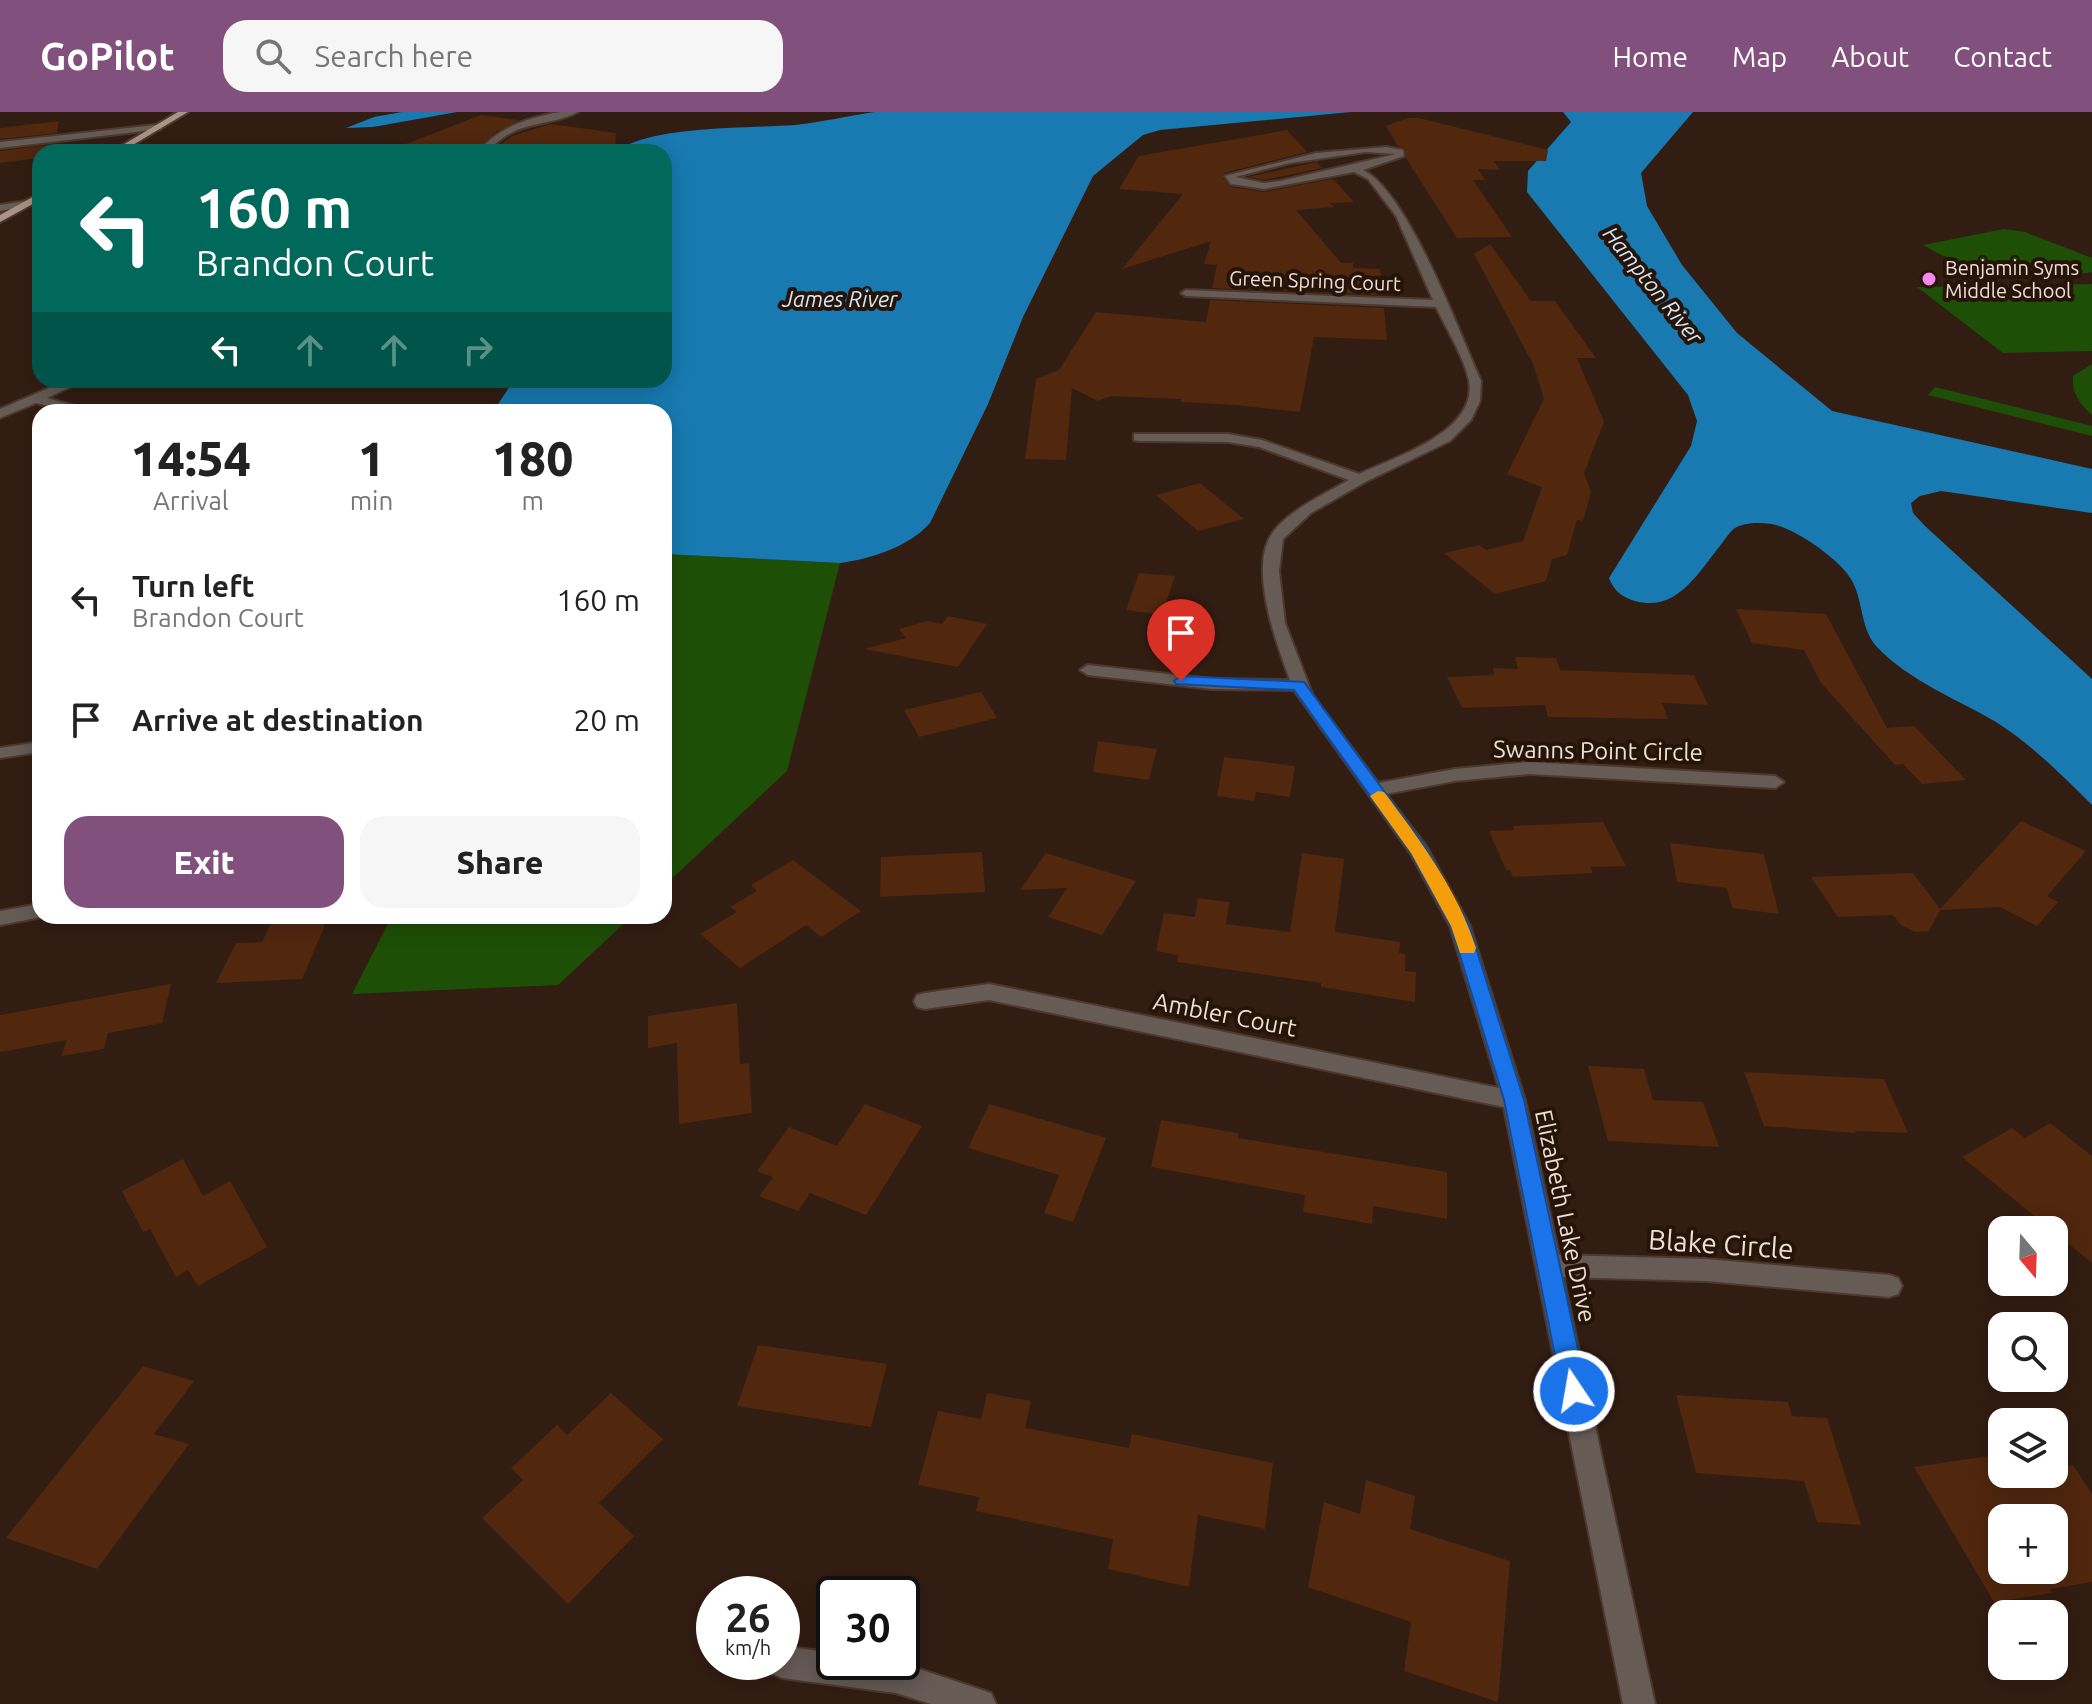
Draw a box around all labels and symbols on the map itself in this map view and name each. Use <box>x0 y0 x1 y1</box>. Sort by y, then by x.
water label: Hampton River <box>1599 221 1709 349</box>
place label: Benjamin Syms Middle School <box>1945 256 2079 302</box>
street label: Green Spring Court <box>1229 266 1401 295</box>
marker: Benjamin Syms Middle School <box>1920 270 1938 288</box>
water label: James River <box>782 286 898 311</box>
pin <box>1147 599 1215 681</box>
street label: Swanns Point Circle <box>1493 735 1703 766</box>
street label: Ambler Court <box>1151 987 1300 1042</box>
street label: Elizabeth Lake Drive <box>1530 1107 1601 1325</box>
north arrow <box>1988 1216 2068 1296</box>
street label: Blake Circle <box>1647 1223 1795 1264</box>
position arrow <box>1532 1349 1616 1433</box>
speed limit sign: 30 <box>816 1576 920 1680</box>

